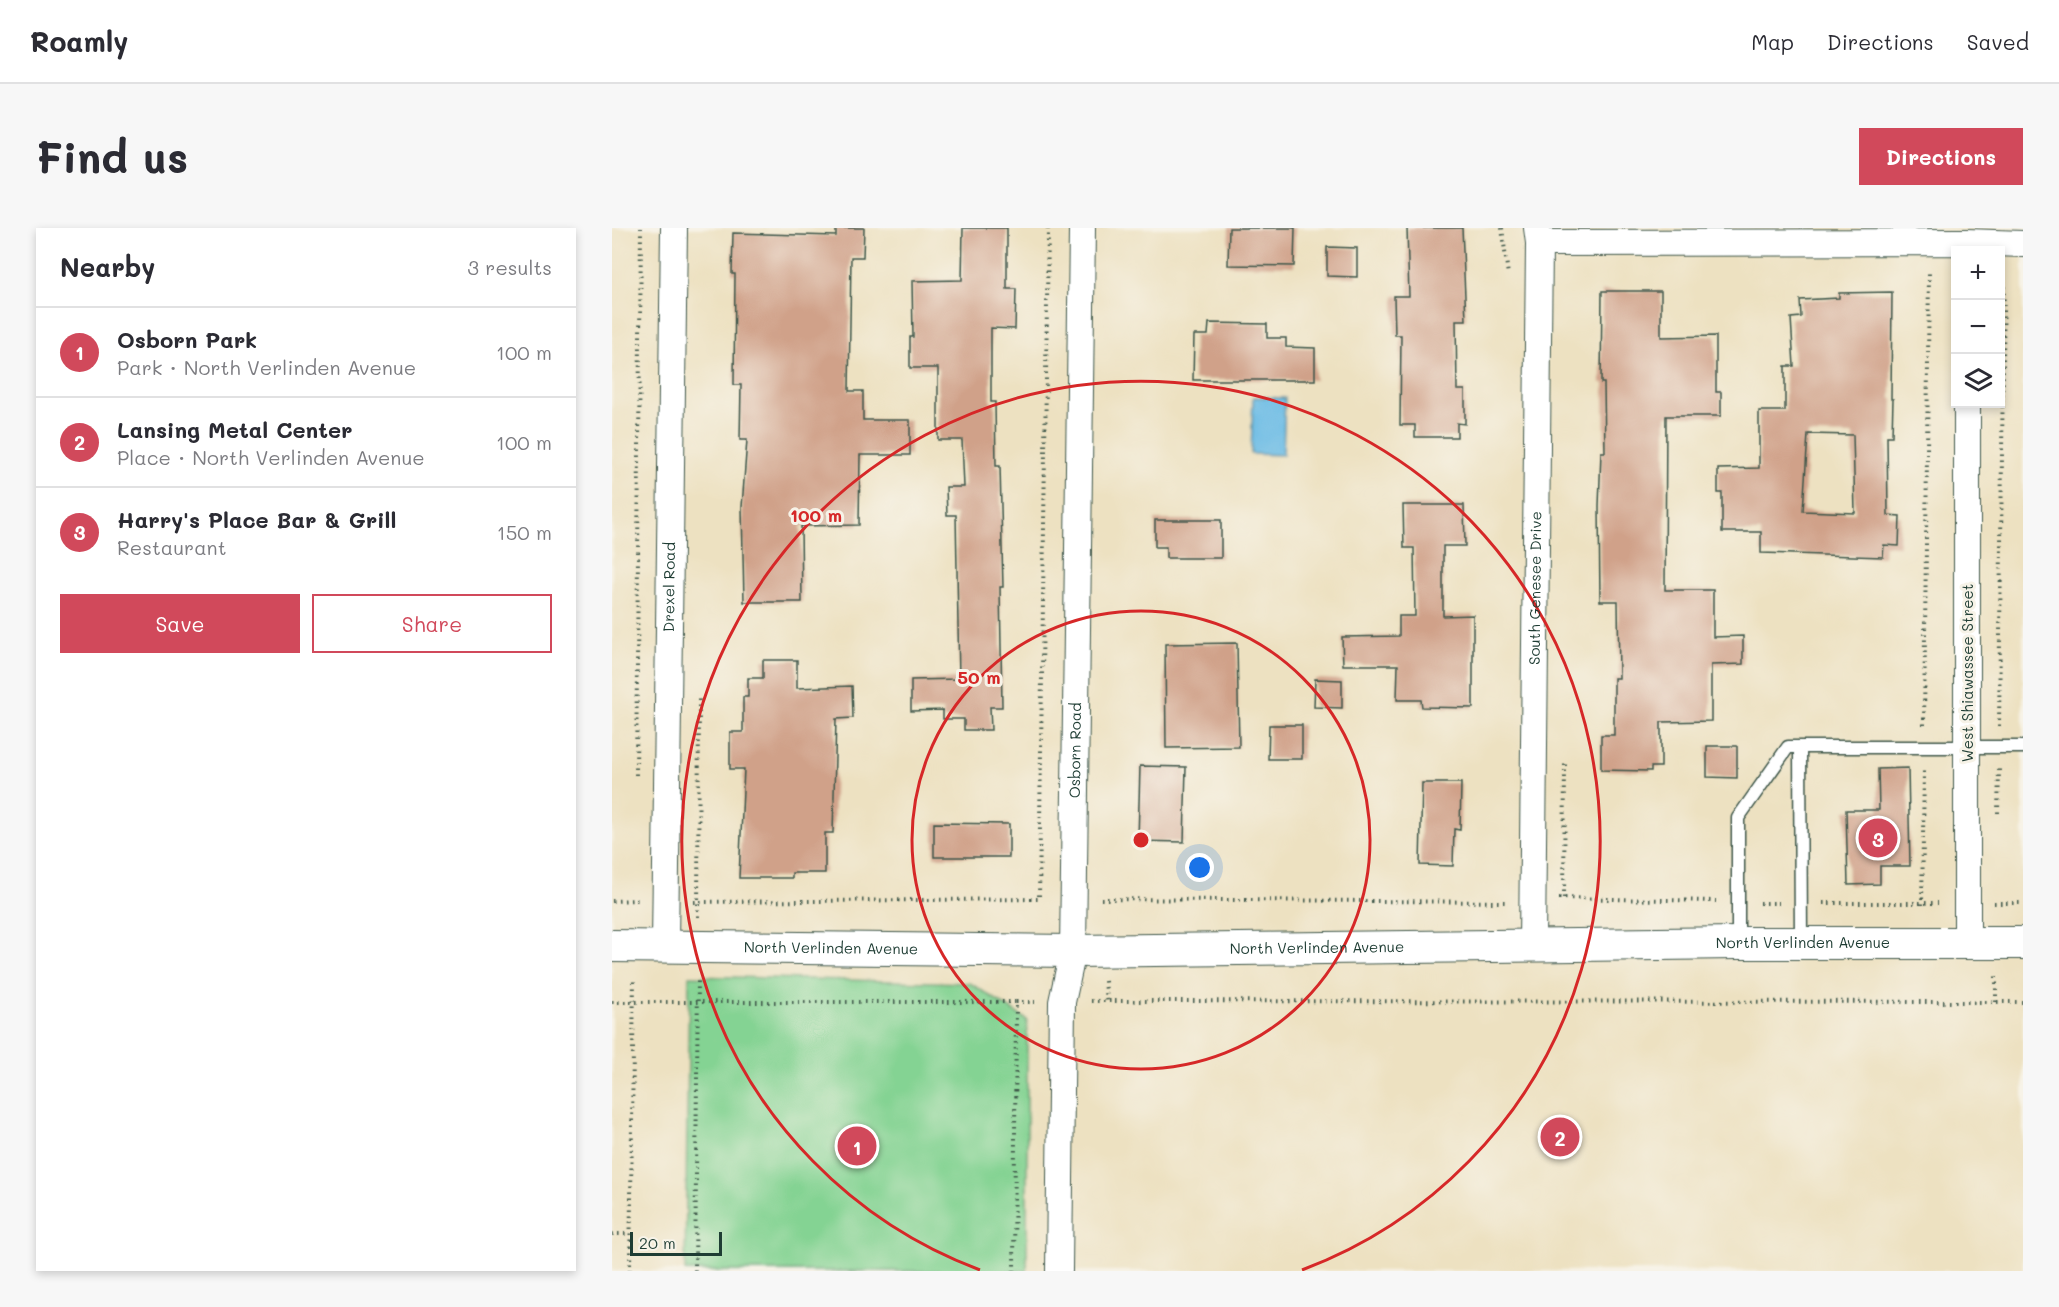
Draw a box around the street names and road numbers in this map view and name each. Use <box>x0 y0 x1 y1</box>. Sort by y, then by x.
street label: South Genesee Drive <box>1524 511 1545 665</box>
street label: Drexel Road <box>658 542 679 632</box>
street label: West Shiawassee Street <box>1957 584 1977 762</box>
street label: Osborn Road <box>1064 702 1085 798</box>
street label: North Verlinden Avenue <box>1716 932 1890 952</box>
street label: North Verlinden Avenue <box>744 936 918 958</box>
street label: North Verlinden Avenue <box>1230 936 1404 958</box>

